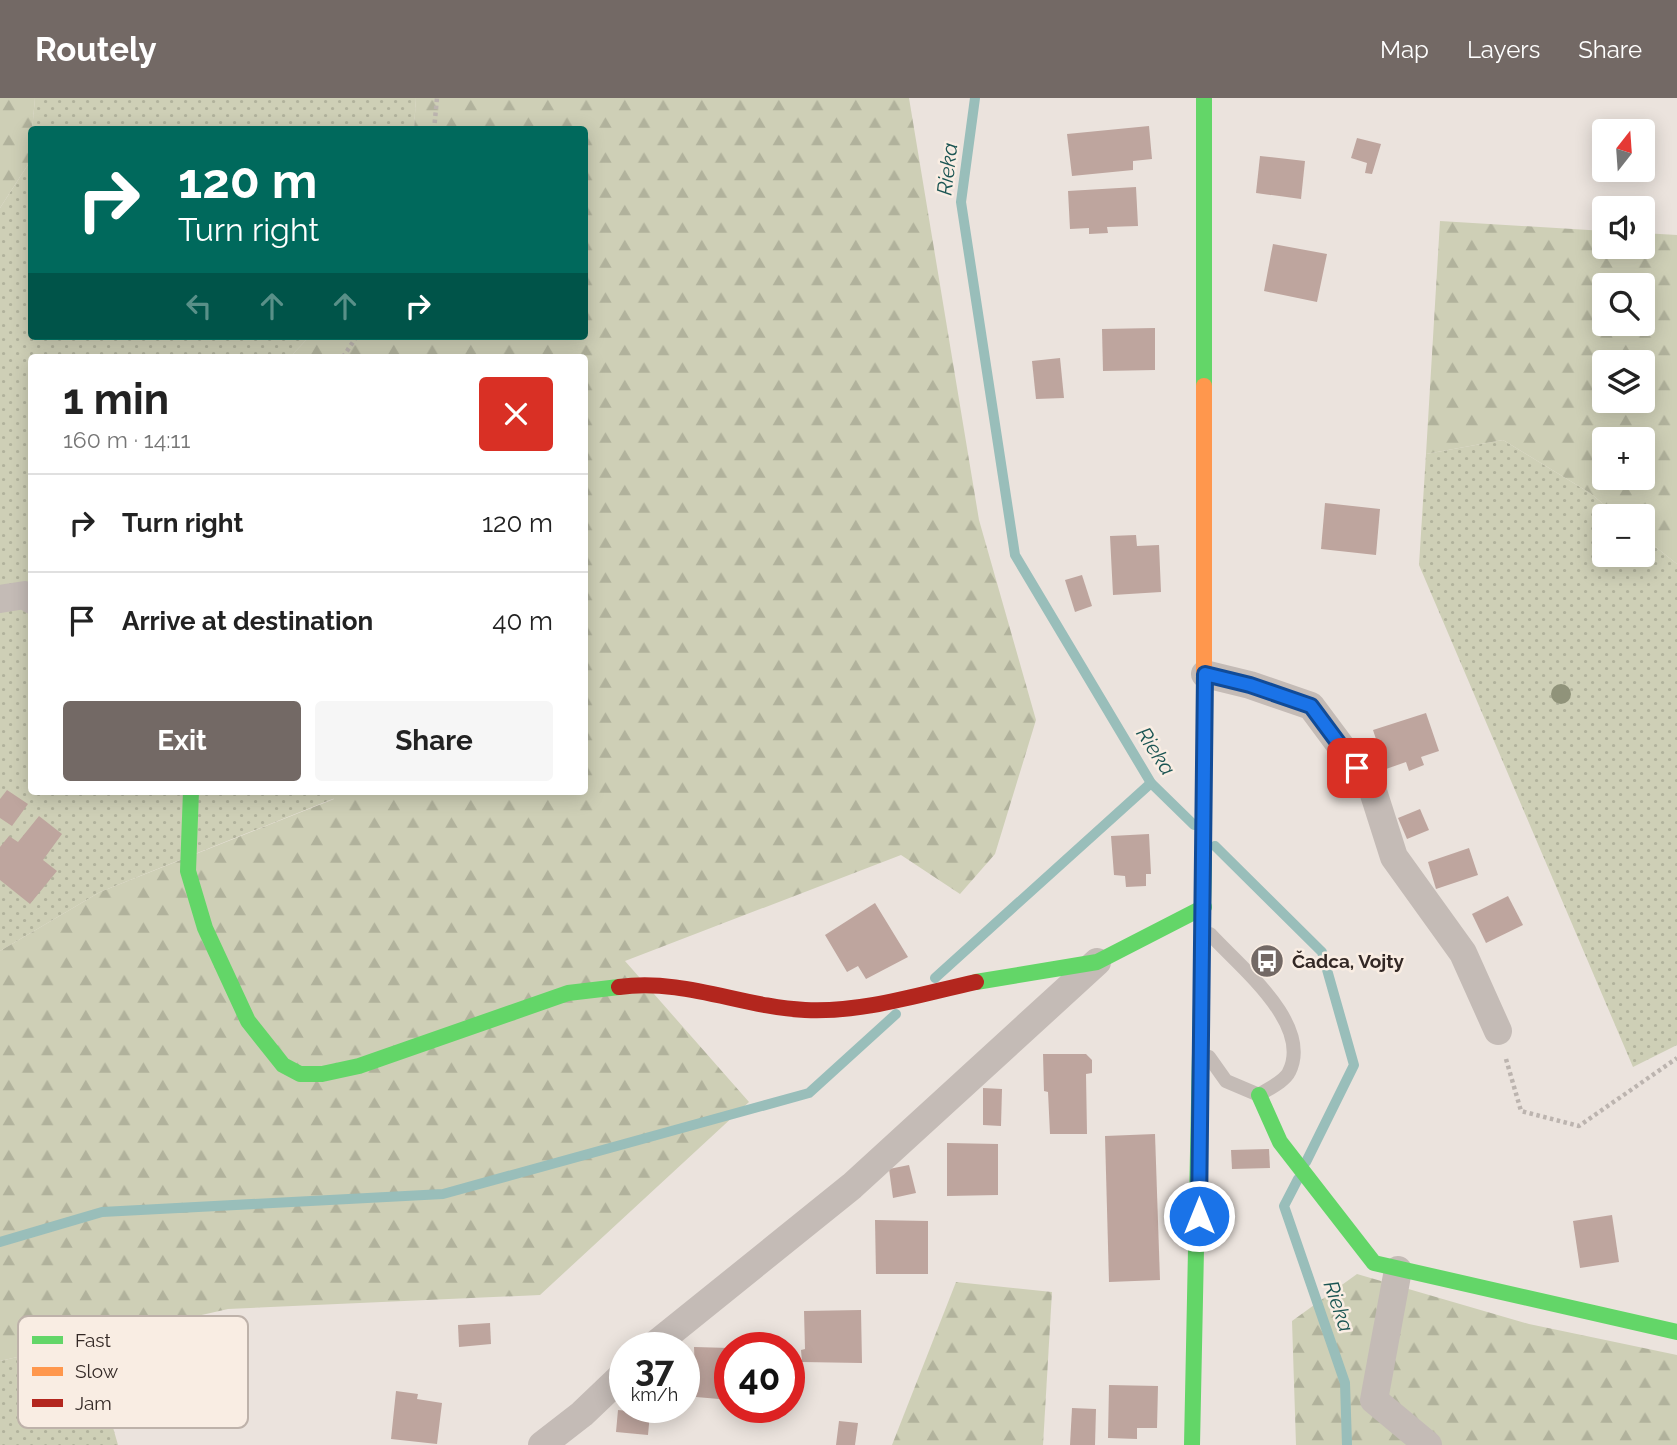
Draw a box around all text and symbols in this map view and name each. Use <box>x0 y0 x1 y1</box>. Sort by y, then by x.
text: Routely <box>35 30 157 69</box>
text: Map <box>1380 35 1429 64</box>
text: Layers <box>1467 35 1540 64</box>
text: Share <box>1578 35 1642 64</box>
north arrow <box>1592 119 1656 182</box>
map controls <box>1592 119 1655 567</box>
water label: Rieka <box>931 141 963 197</box>
text: 120 m <box>178 152 317 209</box>
icon: right <box>63 154 154 245</box>
button: sound <box>1592 196 1655 259</box>
text: Turn right <box>178 211 319 248</box>
button: search <box>1592 273 1655 336</box>
icon: left <box>180 287 218 325</box>
icon: ahead <box>253 287 291 325</box>
icon: ahead <box>326 287 364 325</box>
icon: right <box>399 287 437 325</box>
button: layers <box>1592 350 1655 413</box>
text: 1 min <box>63 375 169 424</box>
button: close <box>479 377 553 451</box>
text: 160 m · 14:11 <box>63 426 190 453</box>
button: + <box>1592 427 1655 490</box>
icon: right <box>63 504 101 542</box>
button: − <box>1592 504 1655 567</box>
text: Turn right <box>122 508 243 538</box>
text: 120 m <box>482 508 553 538</box>
icon: arrive <box>63 602 101 640</box>
text: Arrive at destination <box>122 606 373 636</box>
text: 40 m <box>492 606 553 636</box>
button: Exit <box>63 701 301 781</box>
button: Share <box>315 701 553 781</box>
water label: Rieka <box>1131 722 1181 780</box>
pin <box>1327 738 1387 798</box>
icon: arrive <box>1338 749 1376 787</box>
bus stop icon: Čadca, Vojty <box>1248 942 1286 980</box>
place label: Čadca, Vojty <box>1292 950 1404 972</box>
position arrow <box>1162 1179 1236 1253</box>
water label: Rieka <box>1319 1277 1359 1335</box>
legend <box>18 1316 248 1428</box>
text: Fast <box>75 1329 111 1351</box>
speed limit sign: 40 <box>714 1332 805 1423</box>
text: 37 <box>635 1348 674 1389</box>
text: Slow <box>75 1360 119 1382</box>
text: km/h <box>631 1384 678 1405</box>
text: Jam <box>75 1392 112 1414</box>

